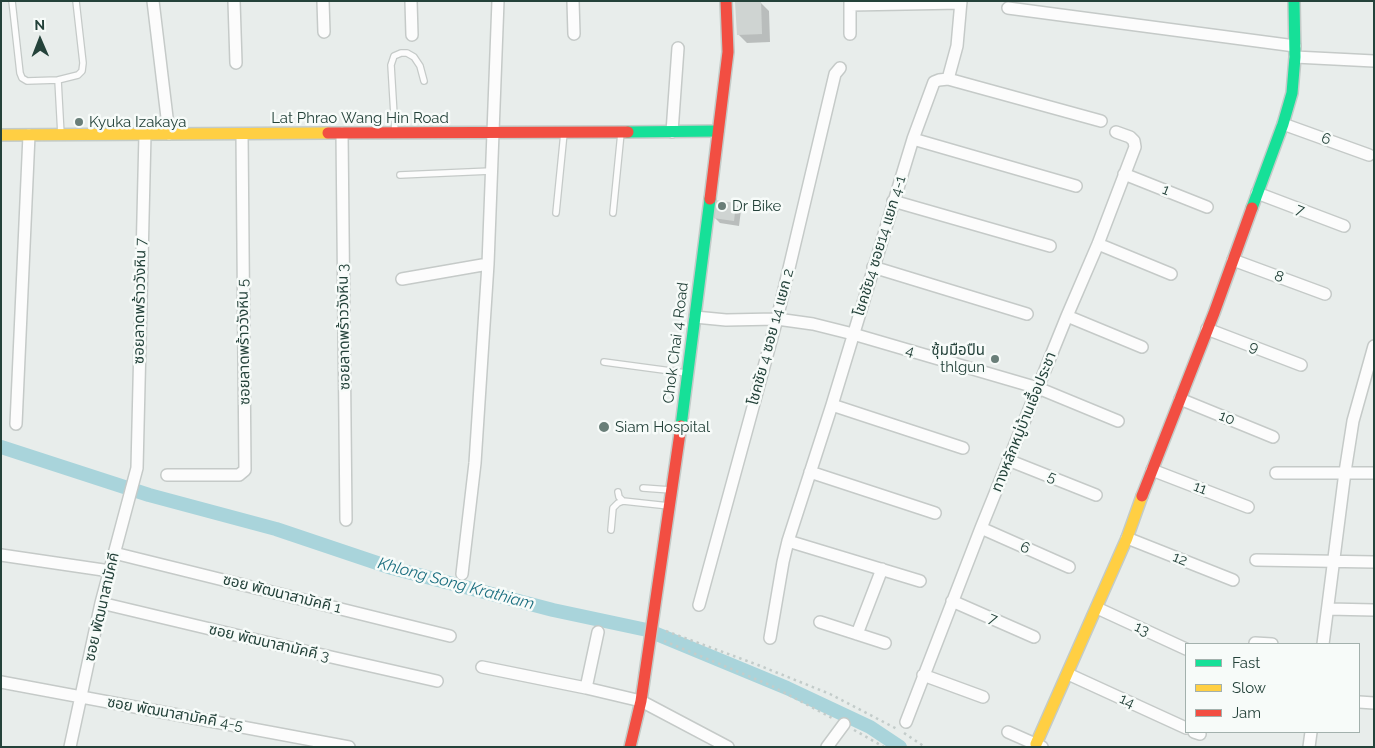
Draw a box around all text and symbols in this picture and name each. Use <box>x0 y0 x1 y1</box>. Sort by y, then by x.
north arrow <box>15 15 65 65</box>
text: N <box>34 17 45 33</box>
street label: Lat Phrao Wang Hin Road <box>271 109 449 127</box>
place label: Kyuka Izakaya <box>89 113 186 131</box>
marker: Kyuka Izakaya <box>73 116 85 128</box>
street label: 6 <box>1319 129 1333 149</box>
street label: โชคชัย4 ซอย14 แยก 4-1 <box>850 174 910 318</box>
street label: 1 <box>1160 180 1172 200</box>
place label: Dr Bike <box>732 197 781 215</box>
marker: Dr Bike <box>716 200 728 212</box>
street label: 7 <box>1293 200 1307 220</box>
street label: ซอยลาดพร้าววังหิน 7 <box>130 238 150 364</box>
street label: ซอยลาดพร้าววังหิน 3 <box>334 264 354 390</box>
street label: โชคชัย 4 ซอย 14 แยก 2 <box>744 267 798 407</box>
street label: 8 <box>1272 267 1286 287</box>
street label: ซอยลาดพร้าววังหิน 5 <box>234 279 254 405</box>
street label: Chok Chai 4 Road <box>660 281 692 405</box>
street label: 9 <box>1247 337 1261 357</box>
street label: 4 <box>904 341 916 361</box>
place label: ซุ้มมือปืน thlgun <box>931 341 985 376</box>
street label: ทางหลักหมู่บ้านเอื้อประชา <box>988 349 1060 495</box>
marker: ซุ้มมือปืน thlgun <box>989 353 1001 365</box>
street label: 10 <box>1216 407 1238 429</box>
place label: Siam Hospital <box>615 418 710 436</box>
marker: Siam Hospital <box>597 420 611 434</box>
street label: 5 <box>1045 467 1059 487</box>
street label: 11 <box>1191 477 1209 499</box>
street label: 6 <box>1017 538 1033 558</box>
street label: 12 <box>1170 548 1190 570</box>
street label: ซอย พัฒนาสามัคคี <box>81 551 123 663</box>
water label: Khlong Song Krathiam <box>376 554 536 614</box>
street label: ซอย พัฒนาสามัคคี 1 <box>221 571 343 617</box>
street label: 7 <box>986 609 1000 629</box>
street label: 13 <box>1132 618 1152 640</box>
street label: ซอย พัฒนาสามัคคี 3 <box>207 620 331 666</box>
legend <box>1185 643 1360 733</box>
text: Fast <box>1232 654 1260 672</box>
text: Slow <box>1232 679 1266 697</box>
street label: 14 <box>1117 690 1137 712</box>
street label: ซอย พัฒนาสามัคคี 4-5 <box>106 693 244 735</box>
text: Jam <box>1232 704 1261 722</box>

